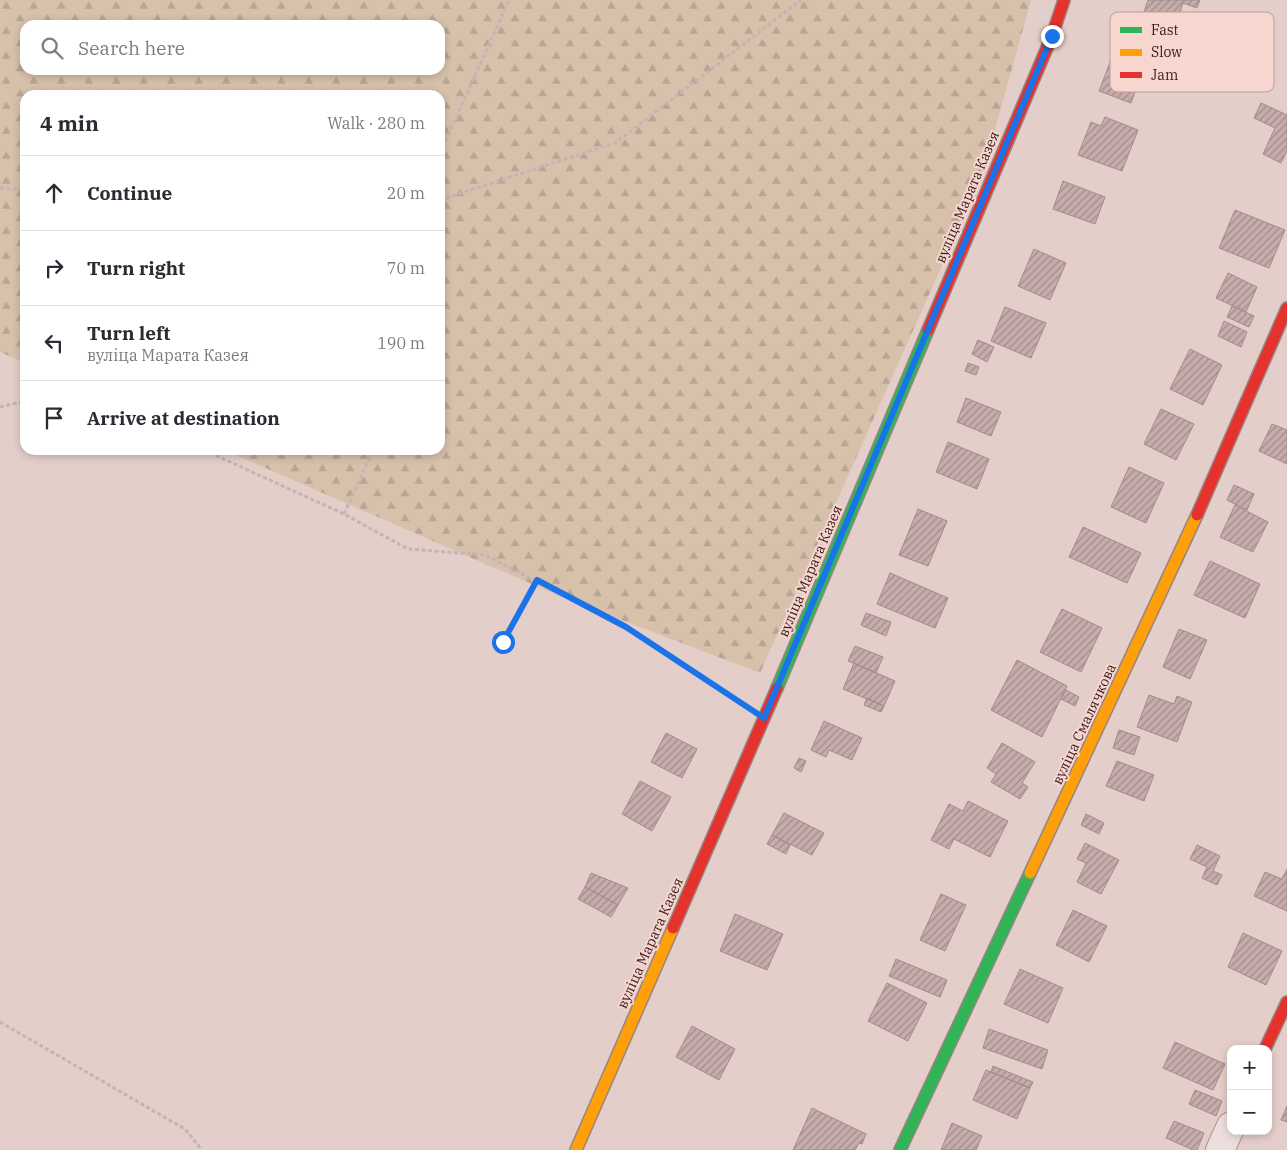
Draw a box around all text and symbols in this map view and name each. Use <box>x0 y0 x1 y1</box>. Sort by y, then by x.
legend <box>1110 12 1274 92</box>
search box <box>20 20 445 75</box>
text: Fast <box>1151 21 1179 39</box>
route end <box>1041 25 1064 48</box>
icon: search <box>38 34 66 62</box>
text: Search here <box>78 36 185 60</box>
text: Slow <box>1151 43 1182 61</box>
text: Jam <box>1151 66 1178 84</box>
text: 4 min <box>40 109 99 137</box>
text: Walk · 280 m <box>327 113 425 133</box>
street label: вуліца Марата Казея <box>931 128 1003 266</box>
icon: ahead <box>40 179 68 207</box>
text: Continue <box>87 181 172 205</box>
text: 20 m <box>387 183 425 203</box>
icon: right <box>40 254 68 282</box>
text: Turn right <box>87 256 185 280</box>
text: 70 m <box>387 258 425 278</box>
text: Turn left <box>87 321 170 345</box>
icon: left <box>40 329 68 357</box>
text: 190 m <box>377 333 425 353</box>
text: вуліца Марата Казея <box>87 345 249 365</box>
icon: arrive <box>40 404 68 432</box>
text: Arrive at destination <box>87 406 280 430</box>
street label: вуліца Марата Казея <box>774 502 846 640</box>
route start <box>492 631 515 654</box>
street label: вуліца Смалячкова <box>1048 660 1120 787</box>
street label: вуліца Марата Казея <box>613 875 687 1011</box>
map controls <box>1227 1045 1272 1135</box>
button: + <box>1227 1045 1272 1090</box>
button: − <box>1227 1090 1272 1135</box>

